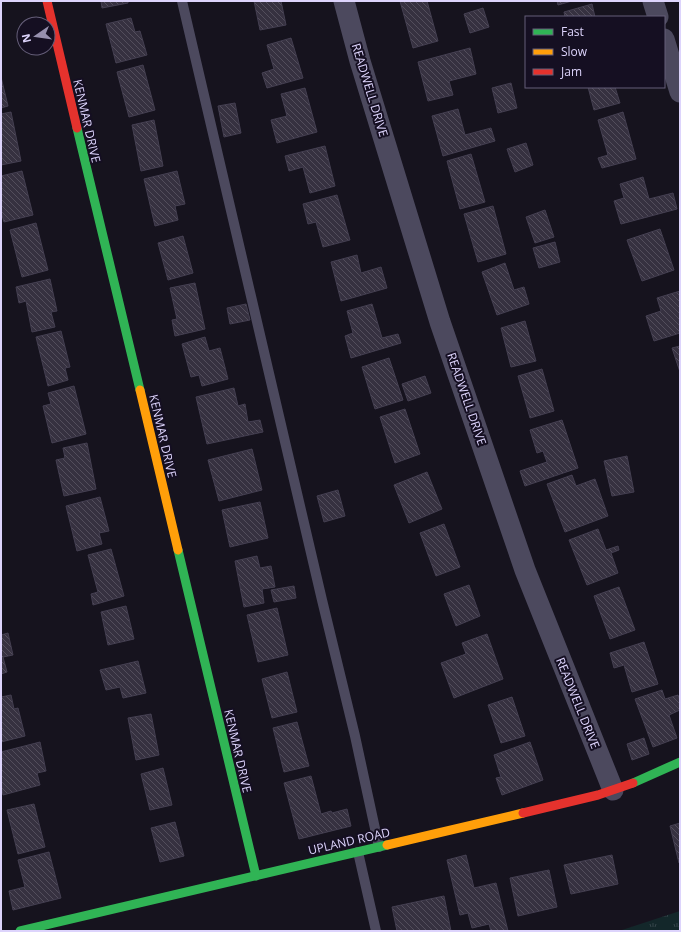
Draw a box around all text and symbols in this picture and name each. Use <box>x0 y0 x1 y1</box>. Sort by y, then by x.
north arrow <box>16 16 56 56</box>
legend <box>525 16 665 88</box>
text: Fast <box>561 23 584 40</box>
text: N <box>17 32 34 44</box>
street label: READWELL DRIVE <box>348 41 392 139</box>
text: Slow <box>561 43 588 60</box>
text: Jam <box>560 63 582 80</box>
street label: KENMAR DRIVE <box>69 78 105 164</box>
street label: READWELL DRIVE <box>443 350 491 448</box>
street label: KENMAR DRIVE <box>145 393 181 479</box>
street label: READWELL DRIVE <box>552 655 604 751</box>
street label: KENMAR DRIVE <box>220 708 256 794</box>
street label: UPLAND ROAD <box>306 823 392 859</box>

